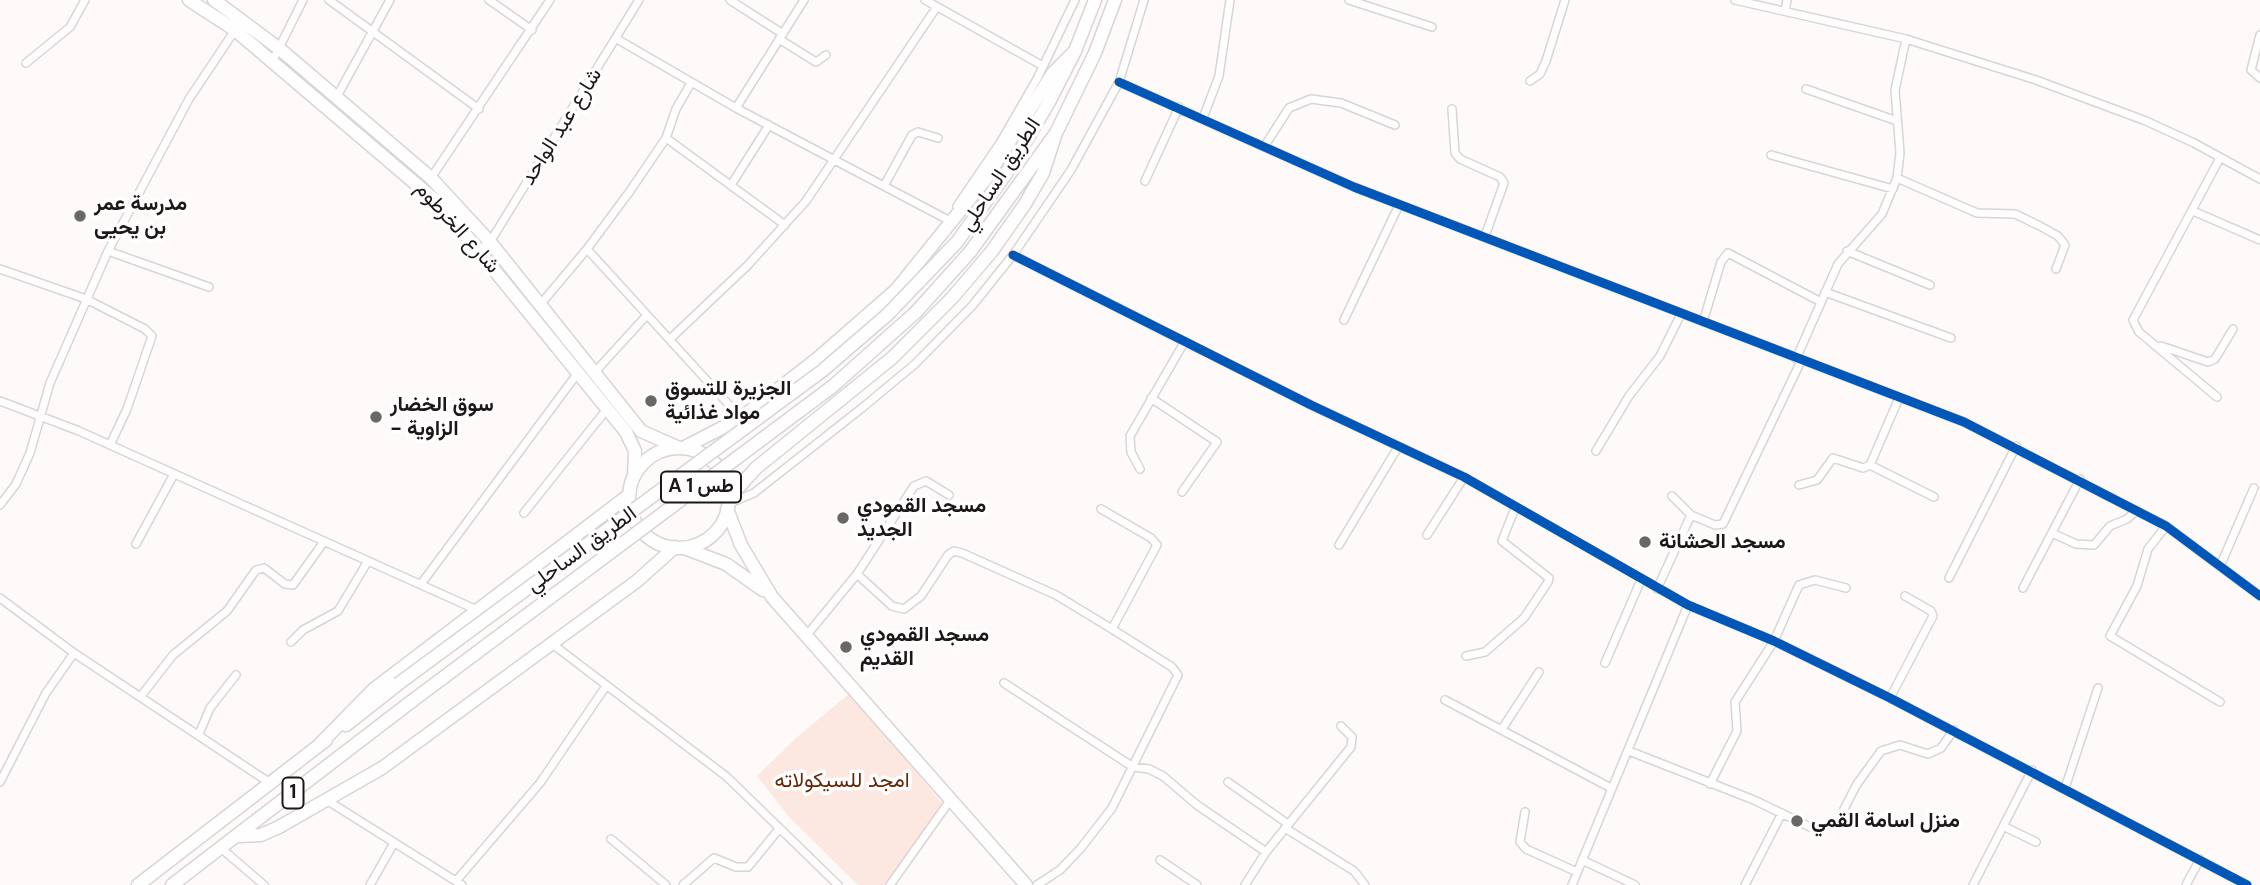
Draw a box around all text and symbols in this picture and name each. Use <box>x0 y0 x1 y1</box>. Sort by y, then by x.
street label: شارع عبد الواحد <box>516 64 608 190</box>
street label: الطريق الساحلي <box>955 114 1047 236</box>
street label: شارع الخرطوم <box>409 177 505 279</box>
place label: مدرسة عمر بن يحيى <box>94 191 187 241</box>
marker: مدرسة عمر بن يحيى <box>72 208 88 224</box>
place label: الجزيرة للتسوق مواد غذائية <box>665 376 791 426</box>
place label: سوق الخضار - الزاوية <box>390 392 494 442</box>
marker: الجزيرة للتسوق مواد غذائية <box>643 393 659 409</box>
marker: سوق الخضار - الزاوية <box>368 409 384 425</box>
road number: A 1 طس <box>661 472 741 502</box>
place label: مسجد القمودي الجديد <box>857 493 986 543</box>
street label: الطريق الساحلي <box>522 502 642 598</box>
marker: مسجد القمودي الجديد <box>835 510 851 526</box>
place label: مسجد الحشانة <box>1659 529 1786 555</box>
marker: مسجد الحشانة <box>1637 534 1653 550</box>
place label: مسجد القمودي القديم <box>860 622 989 672</box>
marker: مسجد القمودي القديم <box>838 639 854 655</box>
park label: امجد للسيكولاته <box>774 768 910 794</box>
road number: 1 <box>282 778 304 808</box>
place label: منزل اسامة القمي <box>1811 808 1960 834</box>
marker: منزل اسامة القمي <box>1789 813 1805 829</box>

